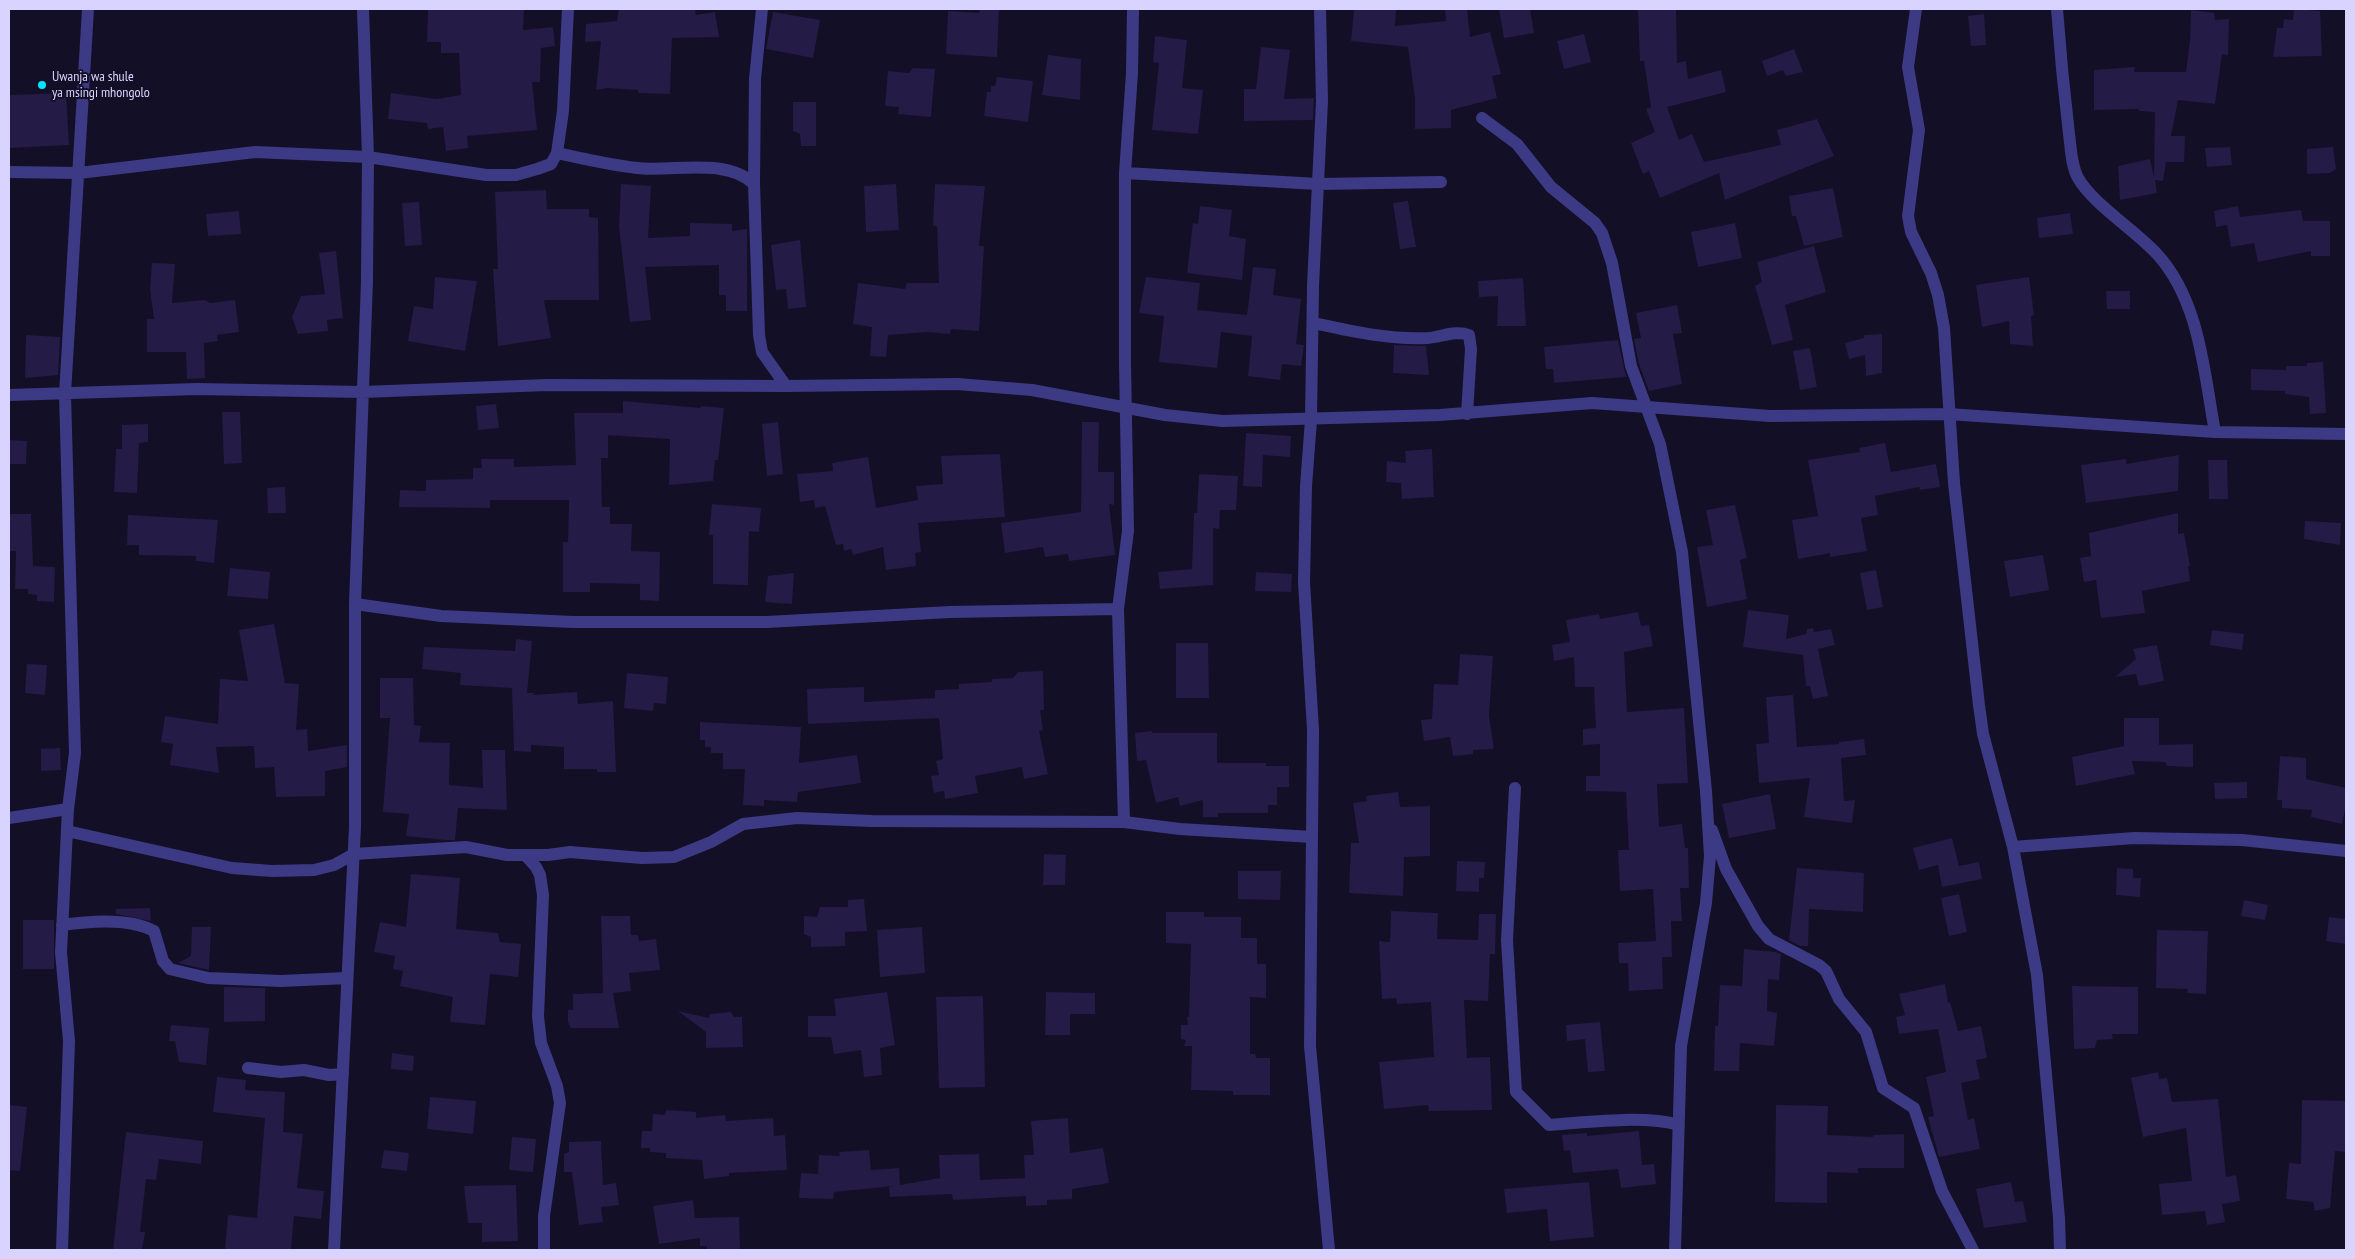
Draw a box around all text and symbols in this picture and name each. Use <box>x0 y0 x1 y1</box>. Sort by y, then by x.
place label: Uwanja wa shule ya msingi mhongolo <box>52 69 150 102</box>
marker: Uwanja wa shule ya msingi mhongolo <box>36 79 48 91</box>

